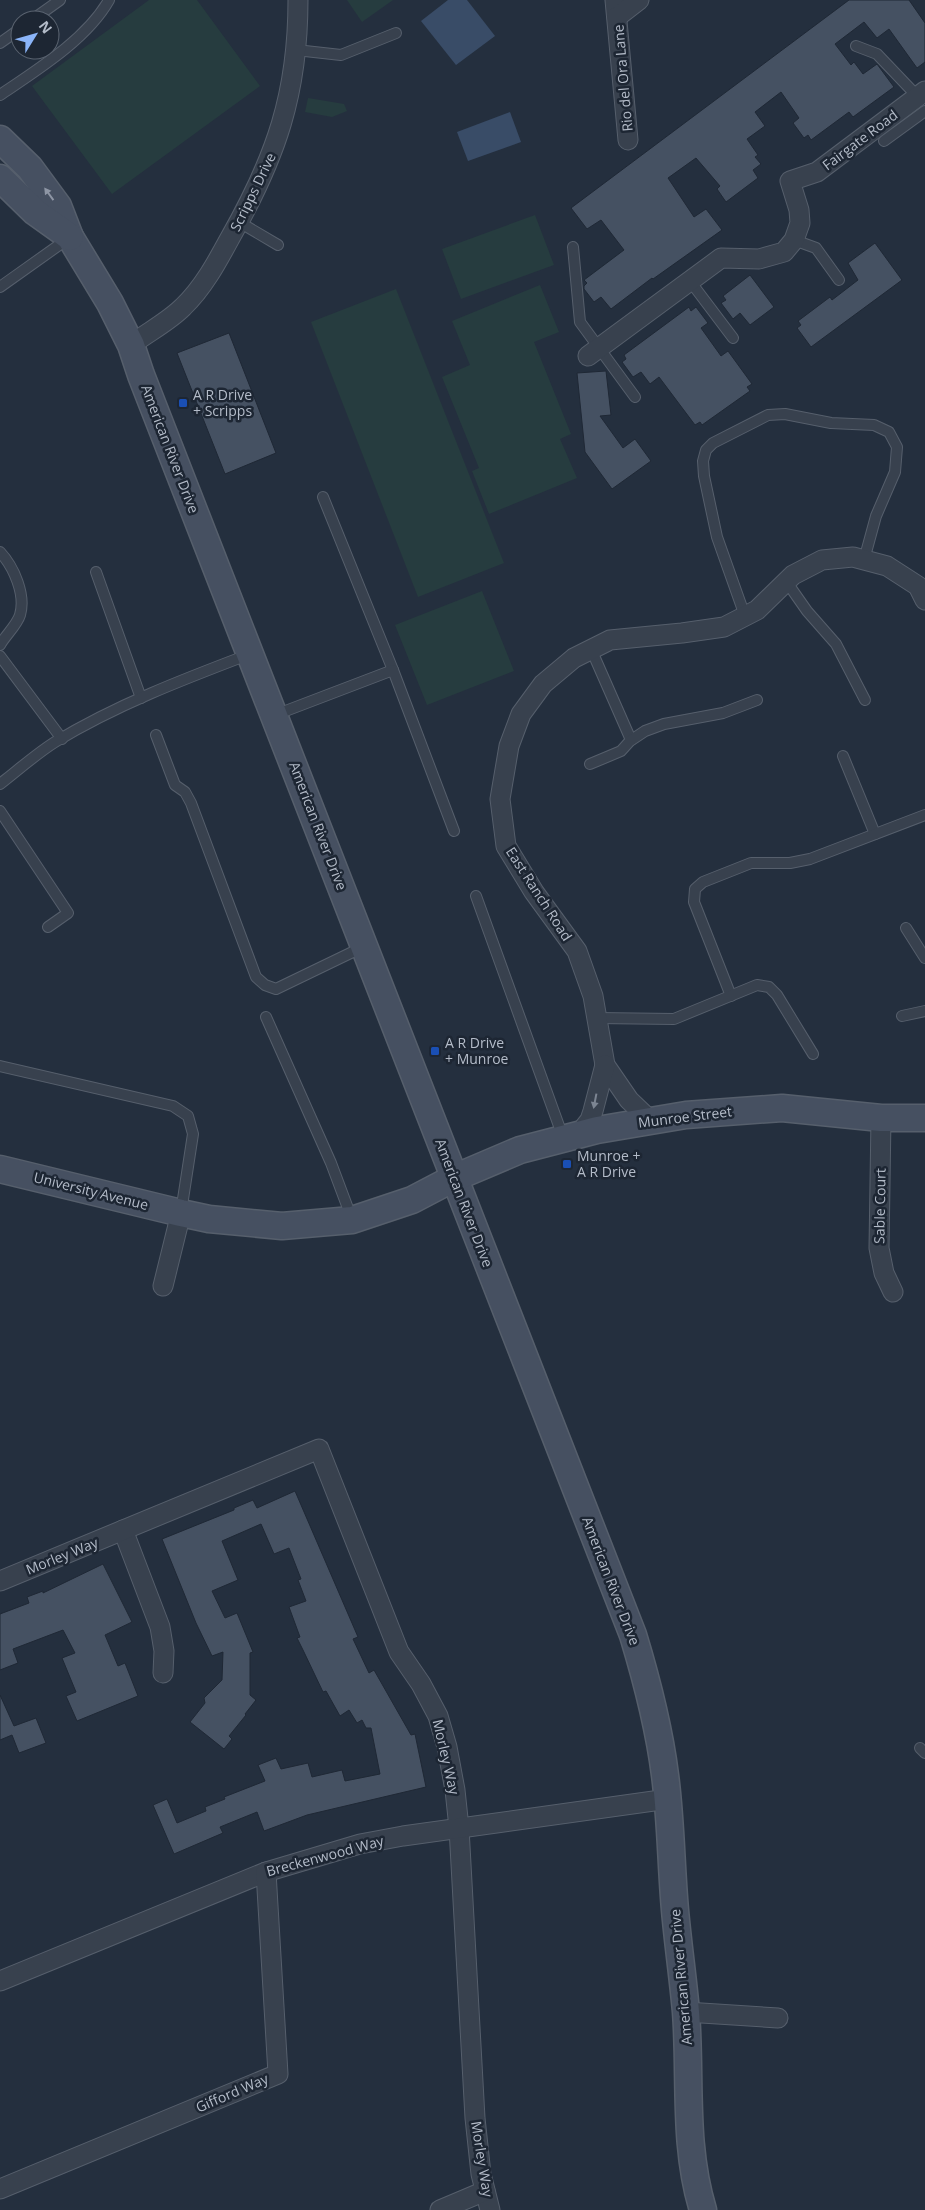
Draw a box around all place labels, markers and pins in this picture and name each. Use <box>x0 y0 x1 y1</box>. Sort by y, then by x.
place label: A R Drive + Scripps <box>193 385 252 420</box>
marker: A R Drive + Scripps <box>177 397 189 409</box>
place label: A R Drive + Munroe <box>445 1033 509 1068</box>
marker: A R Drive + Munroe <box>429 1045 441 1057</box>
place label: Munroe + A R Drive <box>577 1146 640 1181</box>
marker: Munroe + A R Drive <box>561 1158 573 1170</box>

